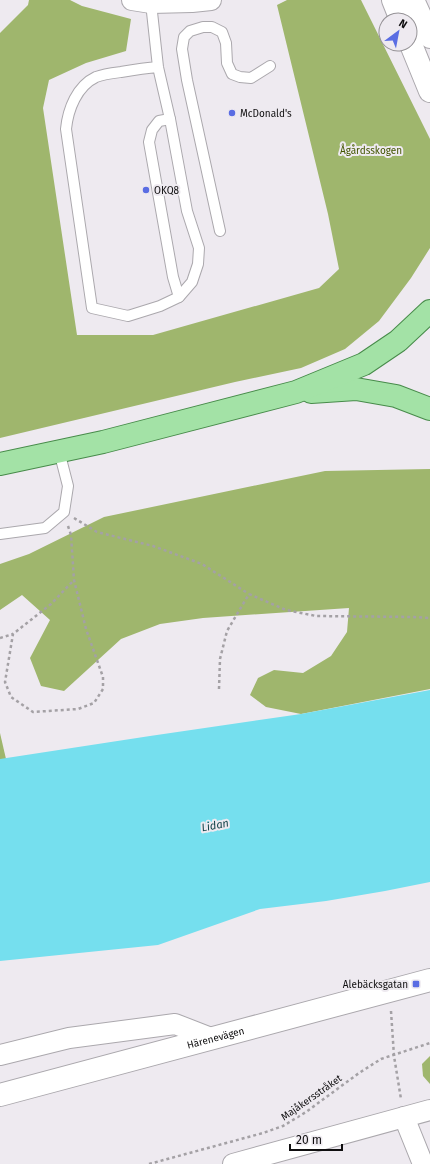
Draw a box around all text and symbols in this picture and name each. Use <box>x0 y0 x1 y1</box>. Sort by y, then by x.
north arrow <box>378 12 418 52</box>
text: N <box>396 16 410 31</box>
marker: McDonald's <box>227 108 237 118</box>
place label: McDonald's <box>240 108 292 120</box>
park label: Ågårdsskogen <box>340 143 402 157</box>
marker: OKQ8 <box>141 185 151 195</box>
place label: OKQ8 <box>154 185 180 197</box>
water label: Lidan <box>200 816 230 835</box>
place label: Alebäcksgatan <box>343 979 408 991</box>
marker: Alebäcksgatan <box>411 979 421 989</box>
street label: Härenevägen <box>186 1025 246 1052</box>
street label: Majåkersstråket <box>278 1071 345 1123</box>
scale bar <box>290 1126 342 1152</box>
text: 20 m <box>296 1133 322 1147</box>

